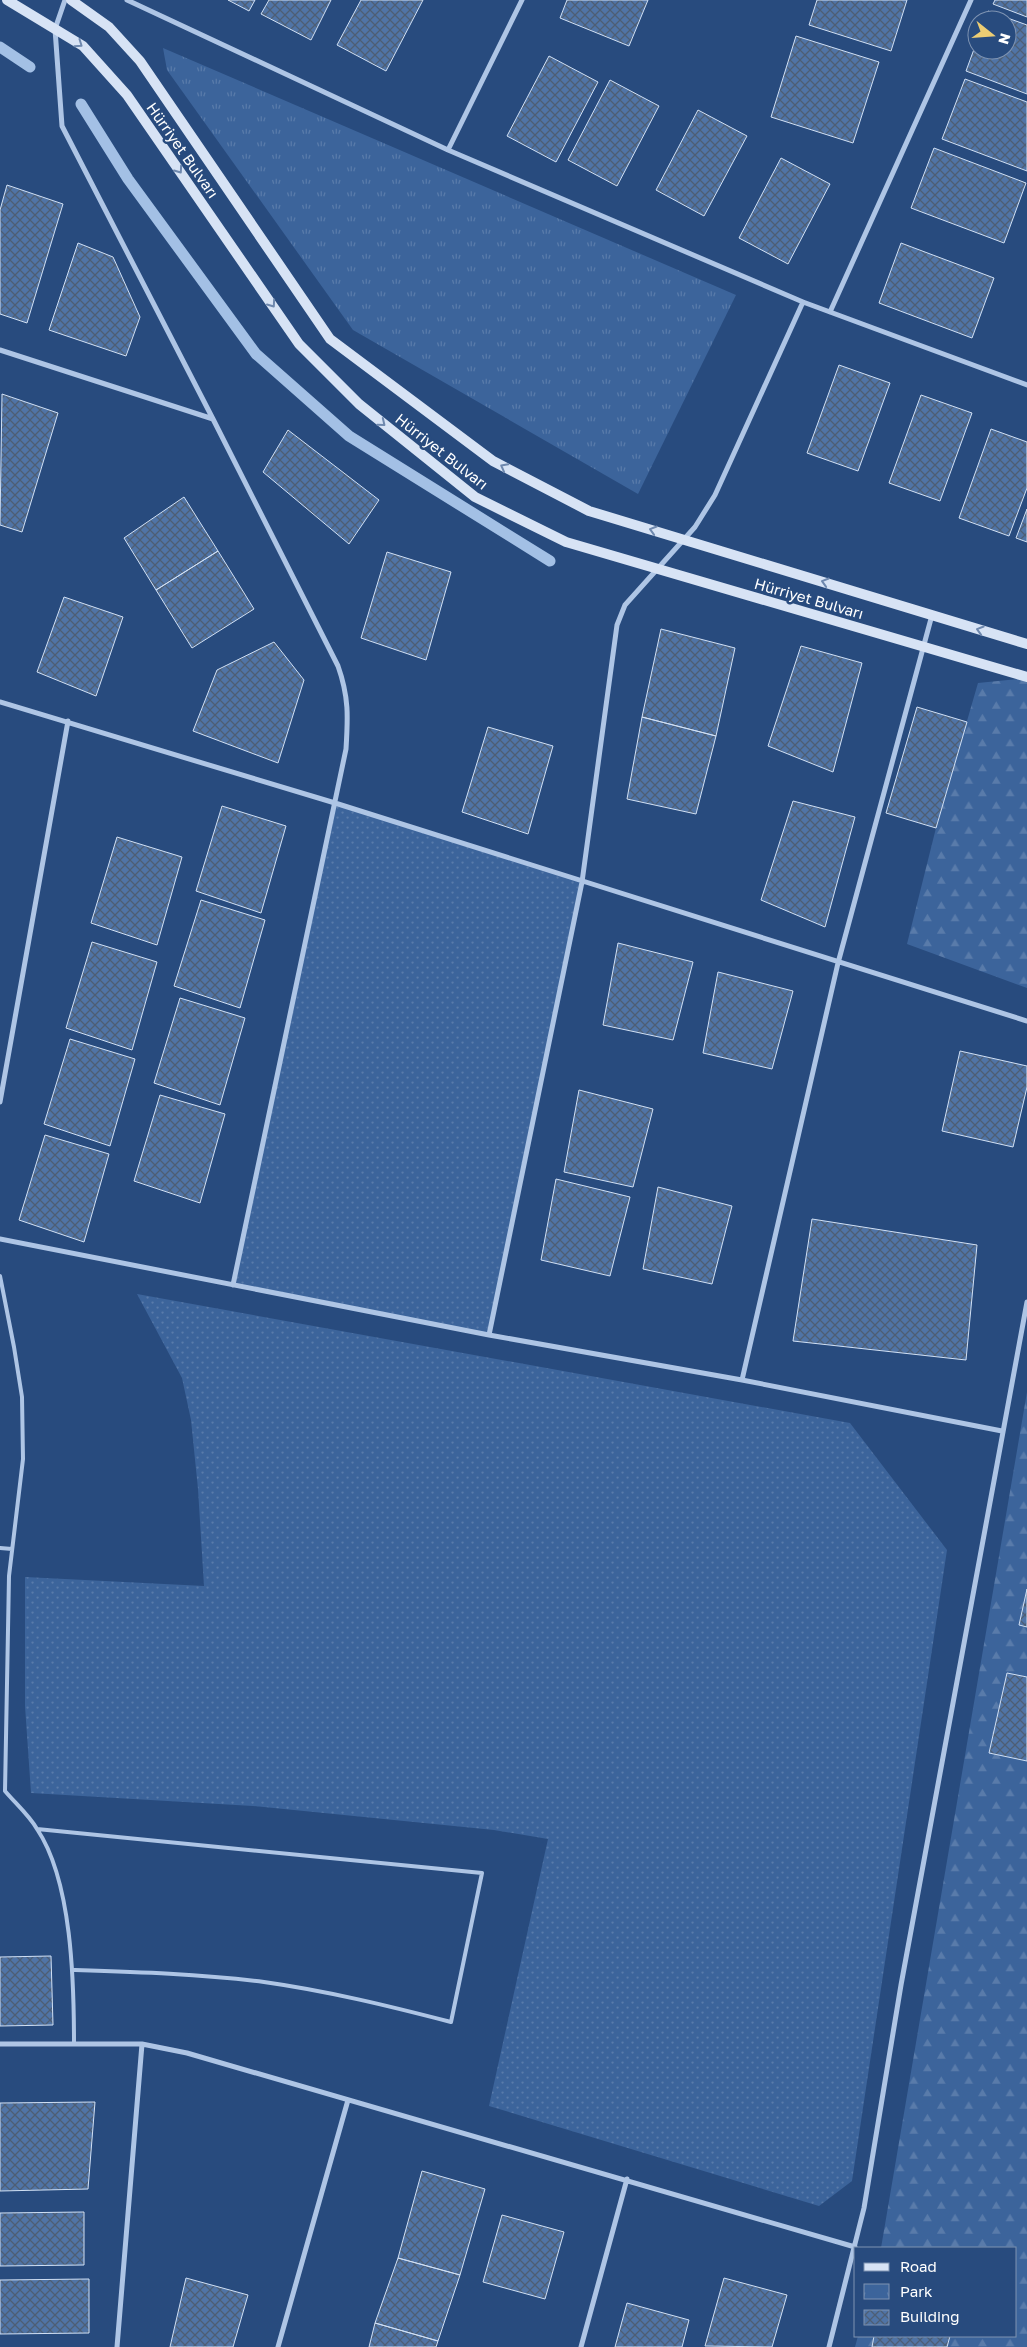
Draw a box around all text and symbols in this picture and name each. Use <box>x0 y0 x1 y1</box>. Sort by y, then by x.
north arrow <box>967 10 1017 60</box>
text: N <box>995 31 1015 47</box>
one-way arrow <box>73 38 83 47</box>
street label: Hürriyet Bulvarı <box>143 99 223 201</box>
one-way arrow <box>173 165 182 174</box>
one-way arrow <box>265 299 275 308</box>
street label: Hürriyet Bulvarı <box>392 409 492 493</box>
one-way arrow <box>376 417 385 426</box>
one-way arrow <box>500 463 509 473</box>
one-way arrow <box>649 526 657 536</box>
street label: Hürriyet Bulvarı <box>752 574 866 622</box>
one-way arrow <box>821 578 829 588</box>
one-way arrow <box>977 625 985 635</box>
legend <box>854 2247 1017 2337</box>
text: Road <box>900 2257 937 2275</box>
text: Park <box>900 2282 933 2300</box>
text: Building <box>900 2307 960 2325</box>

